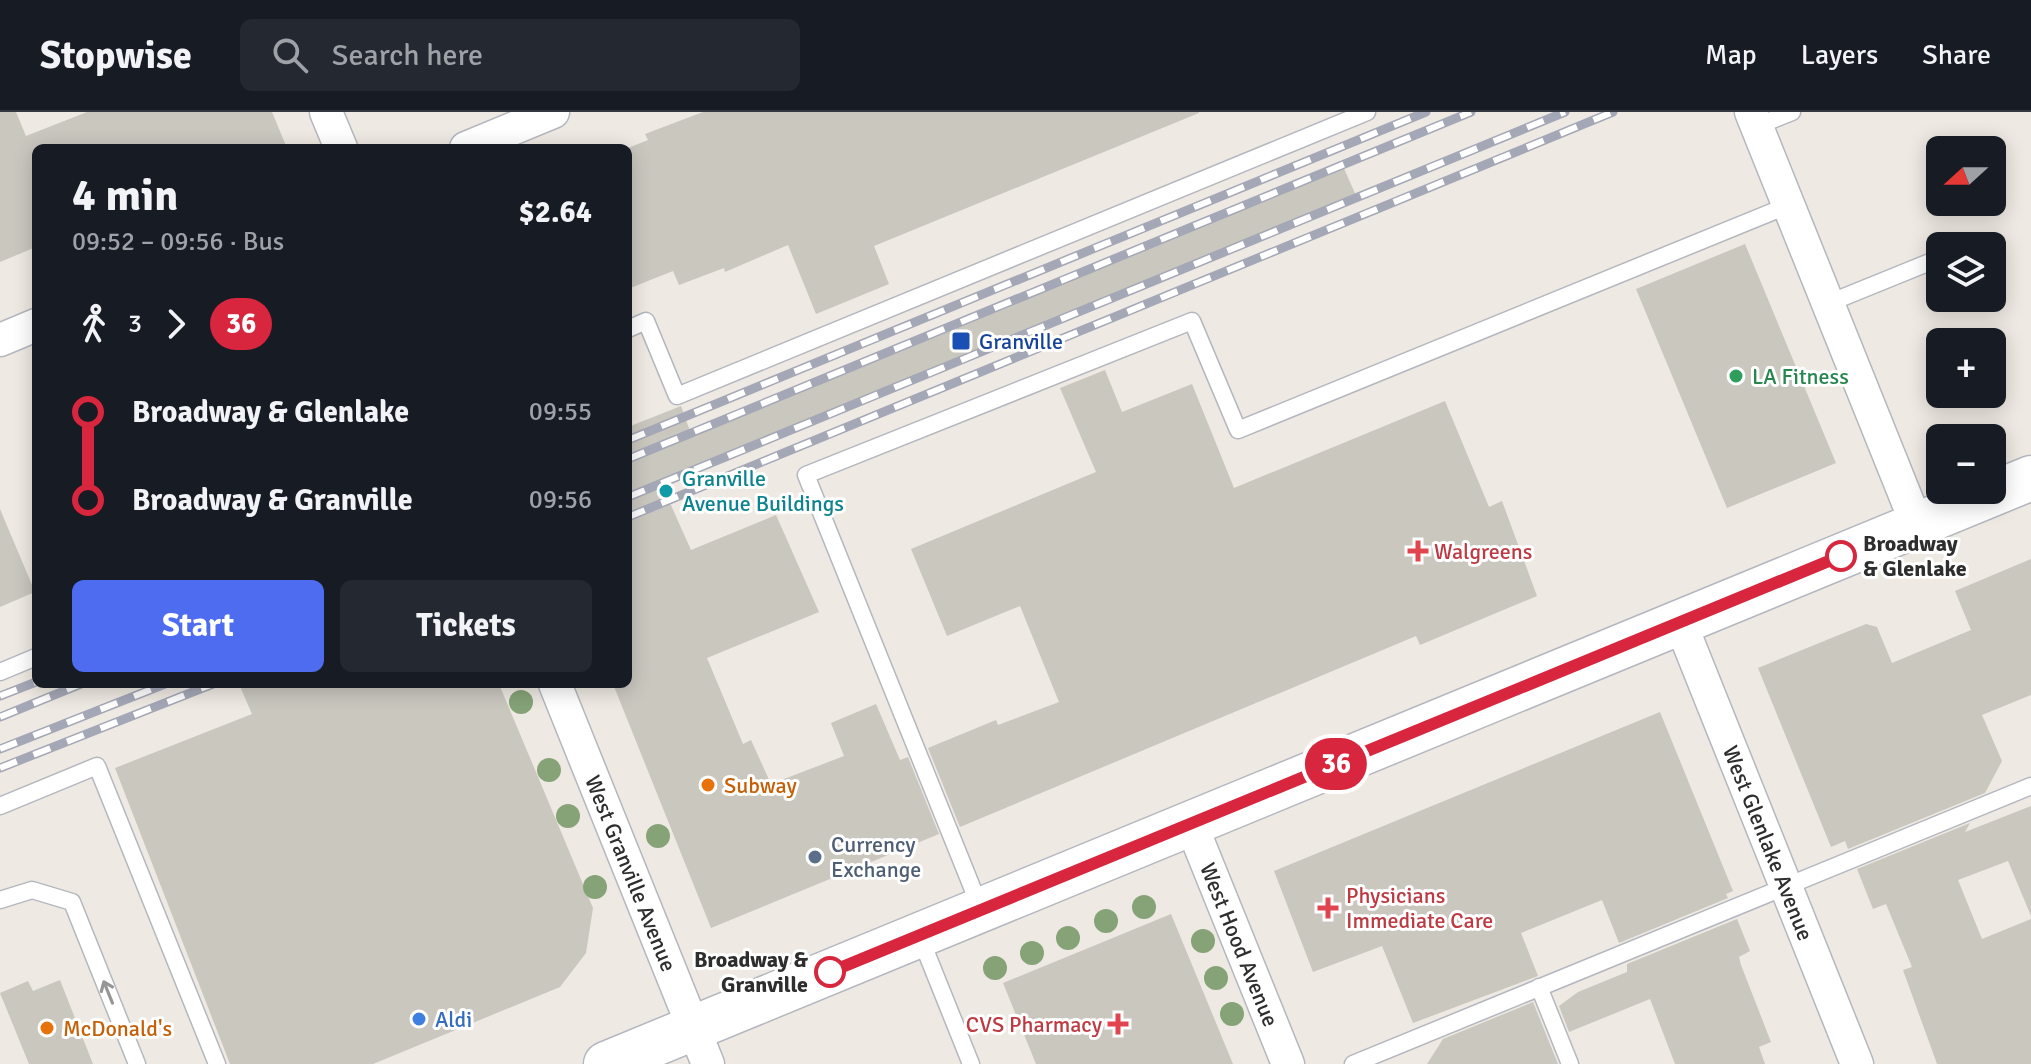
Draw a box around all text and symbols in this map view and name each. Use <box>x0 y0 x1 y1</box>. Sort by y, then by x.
search box <box>240 19 800 91</box>
text: Stopwise <box>40 32 192 79</box>
icon: search <box>268 33 312 77</box>
text: Search here <box>332 37 483 74</box>
text: Map <box>1705 38 1757 72</box>
text: Layers <box>1801 38 1878 72</box>
text: Share <box>1922 38 1991 72</box>
north arrow <box>1926 136 2006 216</box>
map controls <box>1926 136 2006 504</box>
text: 4 min <box>72 169 178 223</box>
text: $2.64 <box>519 194 592 231</box>
text: 09:52 – 09:56 · Bus <box>72 226 284 258</box>
button: layers <box>1926 232 2006 312</box>
icon: walk <box>72 302 116 346</box>
icon: forward <box>154 302 198 346</box>
text: 36 <box>226 307 256 341</box>
text: 3 <box>128 308 142 340</box>
place label: Granville <box>979 328 1063 355</box>
button: + <box>1926 328 2006 408</box>
marker: Granville <box>950 330 972 352</box>
place label: LA Fitness <box>1752 363 1849 390</box>
marker: LA Fitness <box>1727 367 1745 385</box>
text: Broadway & Glenlake <box>132 394 409 431</box>
text: 09:55 <box>529 396 592 428</box>
button: − <box>1926 424 2006 504</box>
place label: Granville Avenue Buildings <box>682 465 844 517</box>
text: Broadway & Granville <box>132 482 413 519</box>
marker: Granville Avenue Buildings <box>657 482 675 500</box>
text: 09:56 <box>529 484 592 516</box>
place label: Broadway & Glenlake <box>1863 530 1967 582</box>
place label: Walgreens <box>1434 538 1532 565</box>
marker: Broadway & Glenlake <box>1826 541 1856 571</box>
marker: Walgreens <box>1409 542 1427 560</box>
button: Start <box>72 580 324 672</box>
button: Tickets <box>340 580 592 672</box>
line badge: 36 <box>1300 738 1372 790</box>
street label: West Glenlake Avenue <box>1717 742 1820 944</box>
text: 36 <box>1321 747 1351 781</box>
street label: West Granville Avenue <box>580 771 683 975</box>
place label: Subway <box>724 772 797 799</box>
marker: Subway <box>699 776 717 794</box>
place label: Currency Exchange <box>831 831 921 883</box>
marker: Currency Exchange <box>806 848 824 866</box>
street label: West Hood Avenue <box>1195 859 1285 1030</box>
place label: Physicians Immediate Care <box>1346 882 1493 934</box>
marker: Physicians Immediate Care <box>1317 897 1339 919</box>
place label: Broadway & Granville <box>694 946 809 998</box>
marker: Broadway & Granville <box>815 957 845 987</box>
one-way arrow <box>99 980 114 1005</box>
place label: Aldi <box>435 1006 472 1033</box>
marker: Aldi <box>410 1010 428 1028</box>
place label: CVS Pharmacy <box>966 1011 1103 1038</box>
place label: McDonald's <box>63 1015 172 1042</box>
marker: CVS Pharmacy <box>1109 1015 1127 1033</box>
marker: McDonald's <box>38 1019 56 1037</box>

